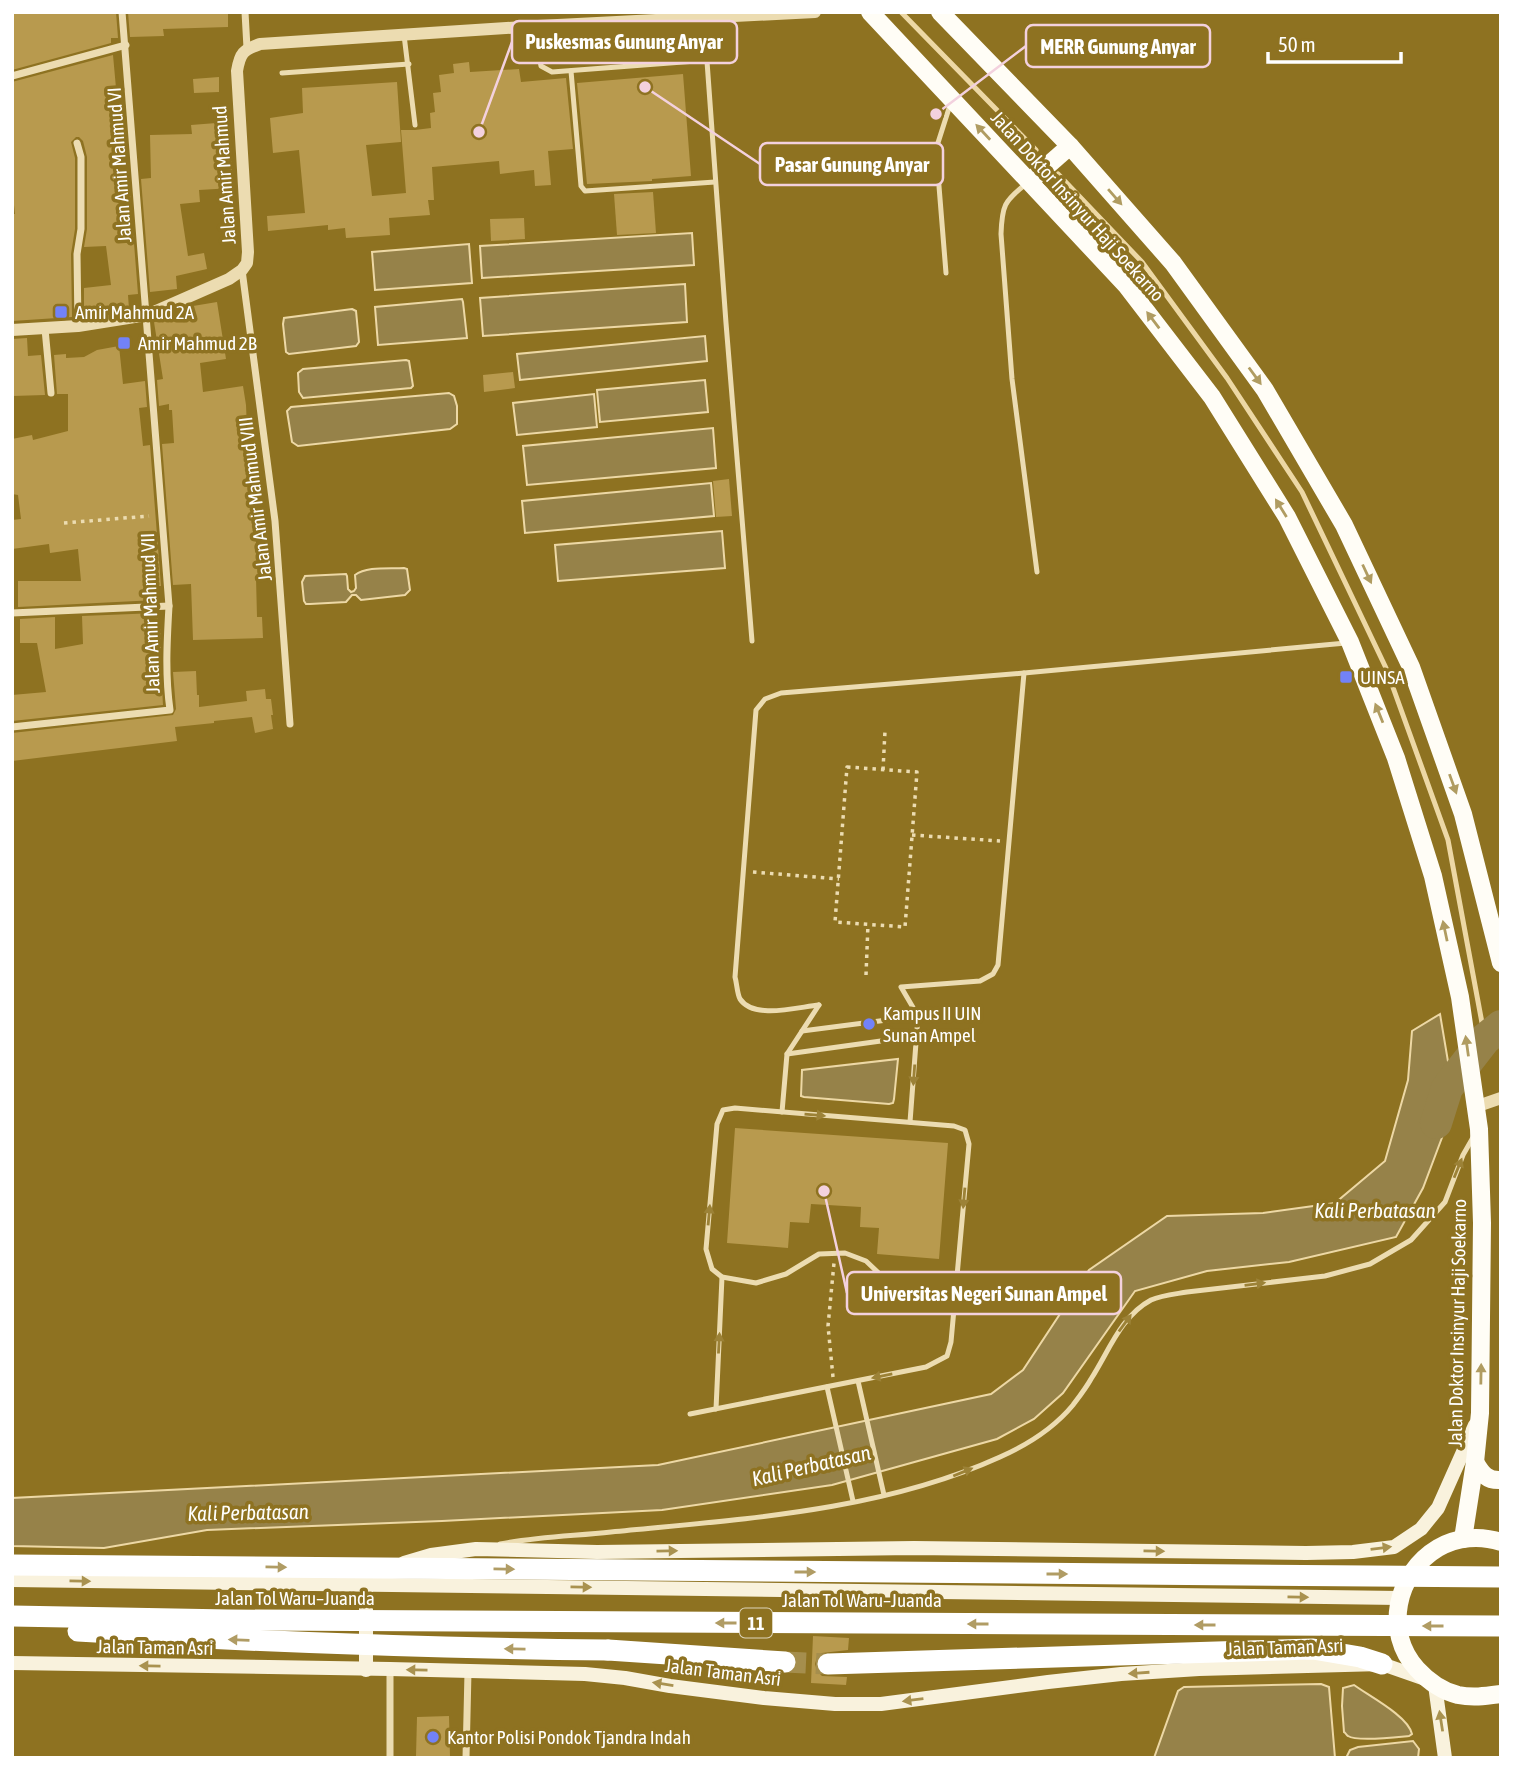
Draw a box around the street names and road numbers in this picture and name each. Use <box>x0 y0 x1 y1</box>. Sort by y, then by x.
street label: Jalan Amir Mahmud VI <box>103 87 135 243</box>
street label: Jalan Amir Mahmud <box>208 105 240 245</box>
street label: Jalan Doktor Insinyur Haji Soekarno <box>987 106 1169 306</box>
street label: Jalan Amir Mahmud VIII <box>234 416 276 582</box>
street label: Jalan Amir Mahmud VII <box>136 532 164 694</box>
street label: Jalan Doktor Insinyur Haji Soekarno <box>1444 1199 1470 1447</box>
street label: Jalan Tol Waru–Juanda <box>215 1587 375 1609</box>
street label: Jalan Tol Waru–Juanda <box>782 1589 942 1611</box>
road number: 11 <box>740 1608 772 1638</box>
street label: Jalan Taman Asri <box>1226 1634 1344 1660</box>
street label: Jalan Taman Asri <box>96 1635 214 1659</box>
street label: Jalan Taman Asri <box>664 1654 782 1690</box>

